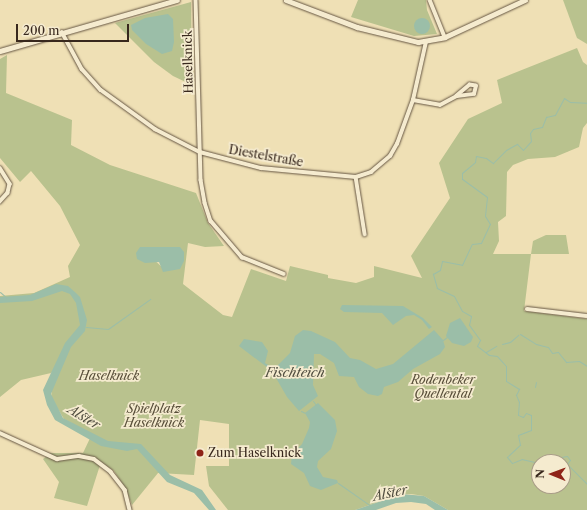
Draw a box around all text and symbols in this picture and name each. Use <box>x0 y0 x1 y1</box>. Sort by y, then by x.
scale bar <box>18 16 131 42</box>
text: 200 m <box>23 23 60 38</box>
street label: Haselknick <box>180 30 196 94</box>
street label: Diestelstraße <box>228 142 304 170</box>
water label: Fischteich <box>265 364 325 380</box>
park label: Haselknick <box>79 369 139 383</box>
park label: Rodenbeker Quellental <box>411 373 475 401</box>
water label: Alster <box>65 401 103 433</box>
park label: Spielplatz Haselknick <box>124 402 184 430</box>
place label: Zum Haselknick <box>208 446 301 460</box>
marker: Zum Haselknick <box>195 448 205 458</box>
north arrow <box>531 454 571 494</box>
text: N <box>533 469 547 479</box>
water label: Alster <box>371 482 409 504</box>

